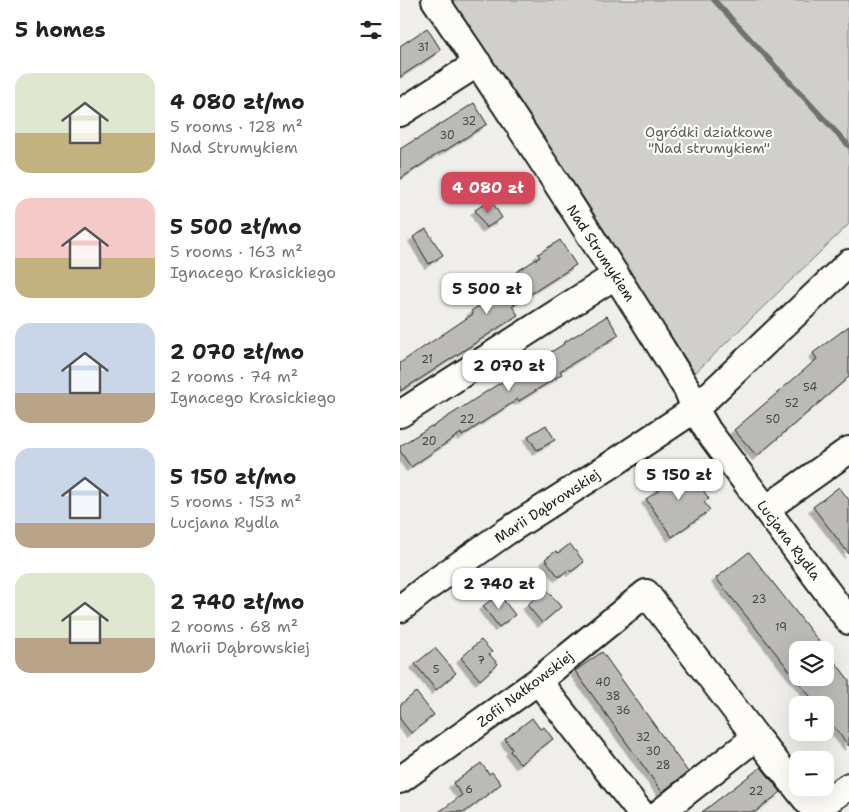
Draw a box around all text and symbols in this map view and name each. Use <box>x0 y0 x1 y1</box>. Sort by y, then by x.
text: 5 homes <box>15 16 106 44</box>
icon: filters <box>357 16 385 44</box>
house number: 31 <box>417 40 429 55</box>
text: 4 080 zł/mo <box>170 88 305 116</box>
icon: home <box>55 93 115 153</box>
house number: 32 <box>462 114 476 129</box>
text: 5 rooms · 128 m² <box>170 116 303 137</box>
park label: Ogródki działkowe "Nad strumykiem" <box>645 123 773 157</box>
house number: 30 <box>439 128 455 143</box>
text: Nad Strumykiem <box>170 137 298 158</box>
pin: 4 080 zł <box>436 172 540 214</box>
text: 4 080 zł <box>452 177 524 198</box>
street label: Nad Strumykiem <box>563 201 639 305</box>
text: 5 500 zł/mo <box>170 213 302 241</box>
icon: home <box>55 218 115 278</box>
text: 5 rooms · 163 m² <box>170 241 303 262</box>
text: Ignacego Krasickiego <box>170 262 336 283</box>
pin: 5 500 zł <box>435 272 539 315</box>
text: 5 500 zł <box>452 278 522 299</box>
text: 2 070 zł/mo <box>170 338 304 366</box>
icon: home <box>55 343 115 403</box>
pin: 2 070 zł <box>457 350 561 392</box>
house number: 21 <box>421 352 433 367</box>
text: 2 070 zł <box>473 355 545 376</box>
text: 2 rooms · 74 m² <box>170 366 298 387</box>
house number: 54 <box>803 380 817 395</box>
text: Ignacego Krasickiego <box>170 387 336 408</box>
house number: 52 <box>785 396 799 411</box>
house number: 22 <box>460 412 474 427</box>
house number: 50 <box>766 412 780 427</box>
house number: 20 <box>421 434 437 449</box>
pin: 5 150 zł <box>627 458 731 501</box>
text: 5 150 zł/mo <box>170 463 296 491</box>
text: 5 150 zł <box>646 464 712 485</box>
street label: Marii Dąbrowskiej <box>491 465 603 547</box>
icon: home <box>55 468 115 528</box>
text: 5 rooms · 153 m² <box>170 491 302 512</box>
street label: Lucjana Rydla <box>753 496 825 584</box>
text: Lucjana Rydla <box>170 512 279 533</box>
pin: 2 740 zł <box>447 568 551 610</box>
text: 2 740 zł <box>463 573 535 594</box>
text: 2 740 zł/mo <box>170 588 305 616</box>
house number: 23 <box>752 592 766 607</box>
icon: home <box>55 593 115 653</box>
text: 2 rooms · 68 m² <box>170 616 298 637</box>
house number: 19 <box>775 620 787 635</box>
text: Marii Dąbrowskiej <box>170 637 310 658</box>
map controls <box>789 641 834 796</box>
button: layers <box>789 641 834 686</box>
street label: Zofii Nałkowskiej <box>473 647 577 731</box>
house number: 7 <box>477 653 485 668</box>
house number: 5 <box>433 662 440 677</box>
house number: 40 <box>595 675 611 690</box>
house number: 38 <box>605 689 621 704</box>
button: + <box>789 696 834 741</box>
house number: 36 <box>615 703 631 718</box>
house number: 32 <box>636 730 650 745</box>
house number: 30 <box>645 744 661 759</box>
button: − <box>789 751 834 796</box>
house number: 28 <box>655 758 671 773</box>
house number: 6 <box>465 782 473 797</box>
house number: 22 <box>749 784 763 799</box>

